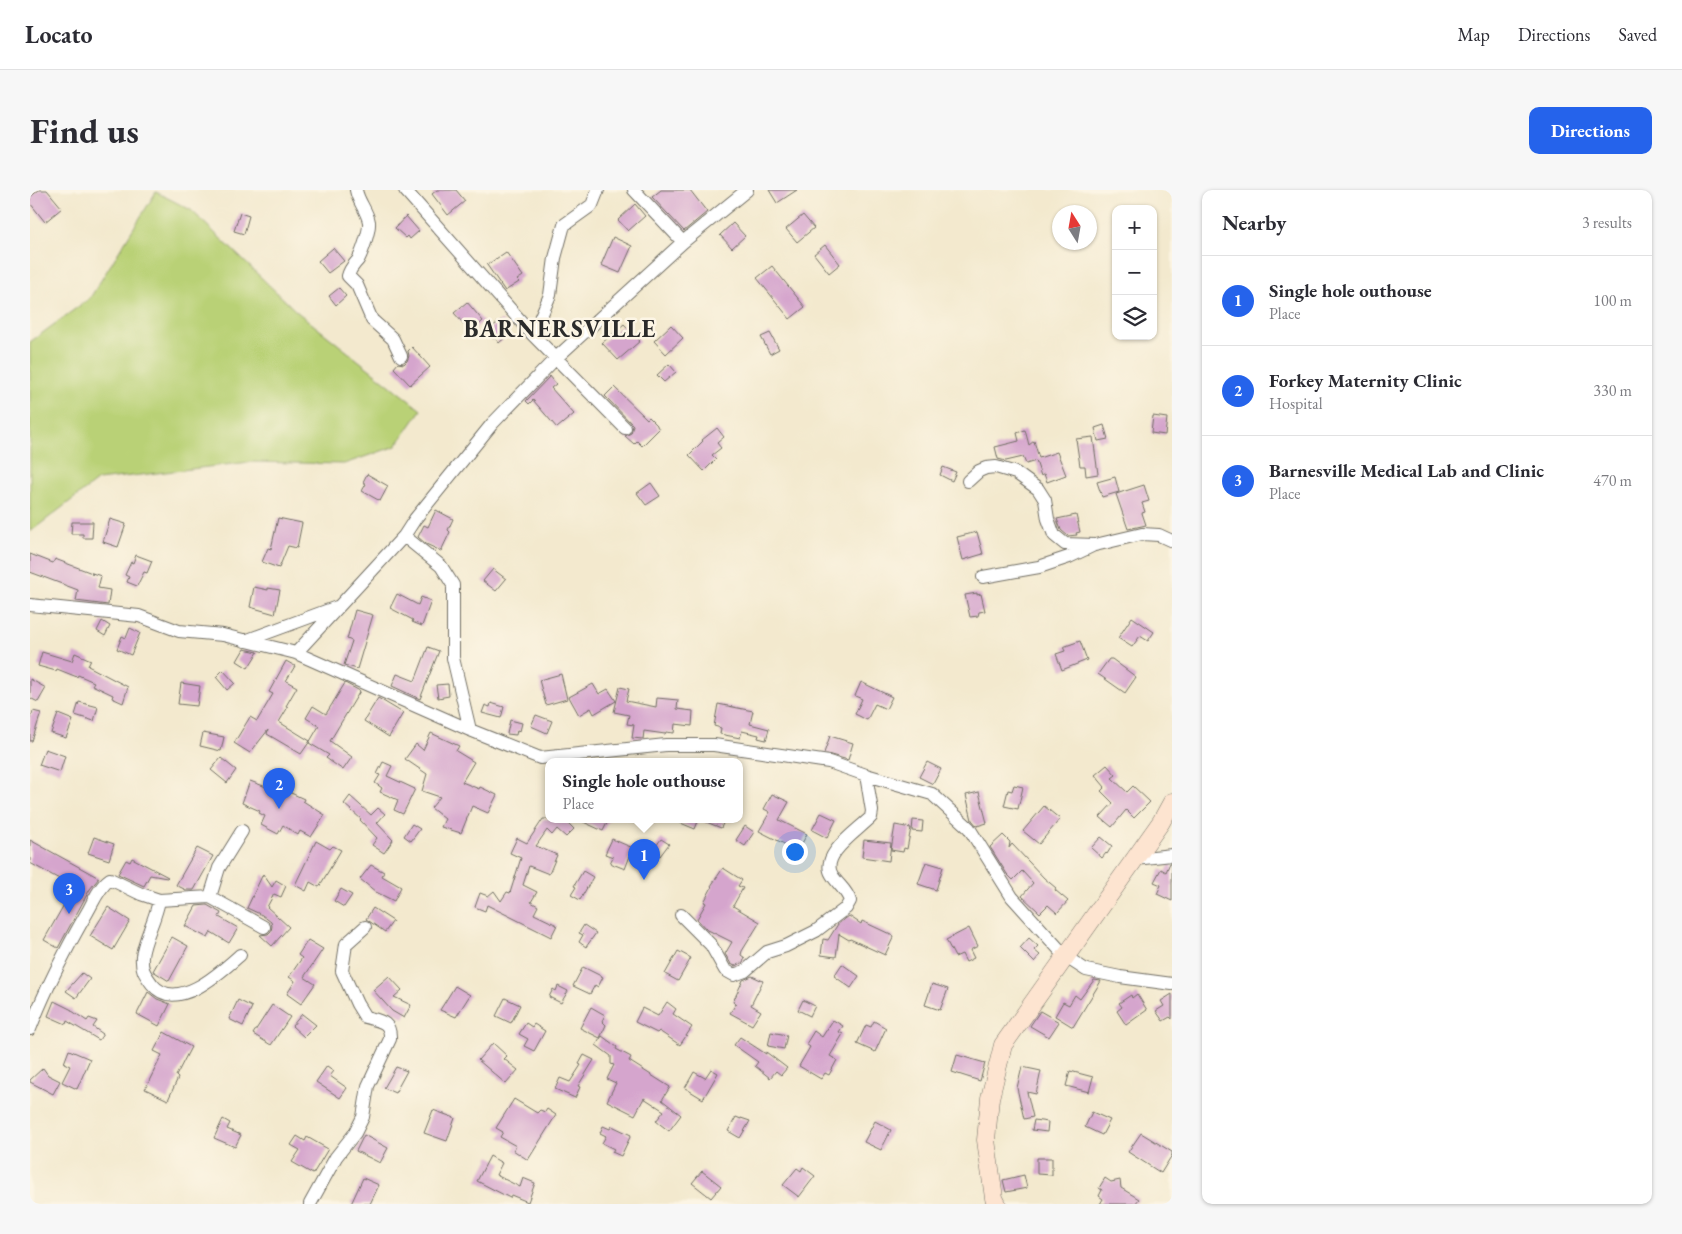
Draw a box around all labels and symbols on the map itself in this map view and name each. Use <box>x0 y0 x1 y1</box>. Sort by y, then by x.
north arrow <box>1052 205 1097 250</box>
district label: BARNERSVILLE <box>464 313 656 344</box>
pin: 2 <box>263 768 295 809</box>
pin: 1 <box>628 839 660 880</box>
your location <box>782 839 808 865</box>
pin: 3 <box>53 873 85 914</box>

